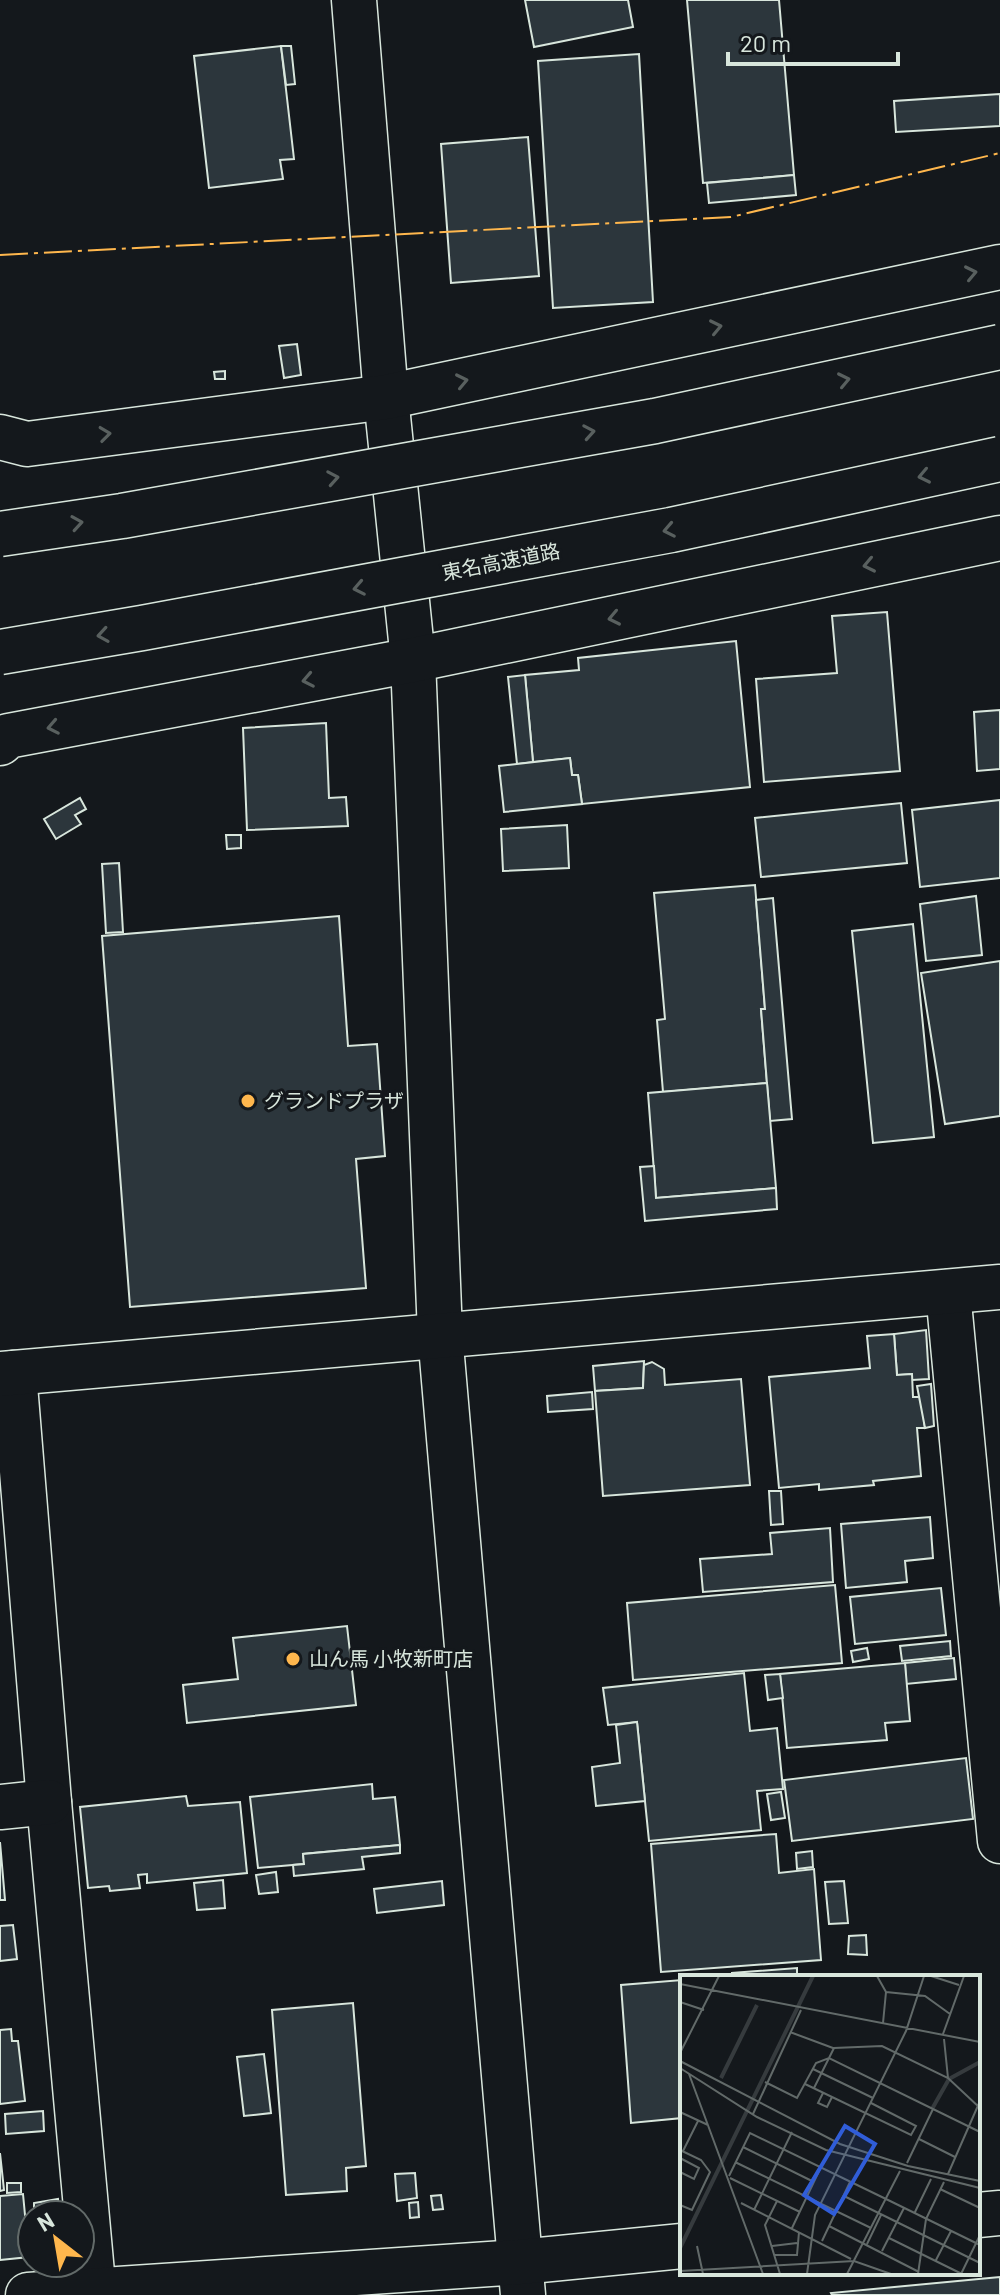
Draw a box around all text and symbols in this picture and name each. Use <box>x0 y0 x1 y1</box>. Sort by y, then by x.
scale bar <box>728 16 898 66</box>
text: 20 m <box>740 28 791 57</box>
one-way arrow <box>963 265 977 282</box>
one-way arrow <box>709 319 723 336</box>
one-way arrow <box>837 372 850 389</box>
one-way arrow <box>455 373 468 390</box>
one-way arrow <box>99 425 112 442</box>
one-way arrow <box>582 425 596 442</box>
one-way arrow <box>917 467 931 484</box>
one-way arrow <box>326 471 340 488</box>
one-way arrow <box>70 515 84 532</box>
one-way arrow <box>663 521 676 538</box>
street label: 東名高速道路 <box>440 538 562 584</box>
one-way arrow <box>863 556 876 573</box>
one-way arrow <box>352 579 366 596</box>
one-way arrow <box>608 609 622 626</box>
one-way arrow <box>96 626 110 643</box>
one-way arrow <box>302 670 315 687</box>
one-way arrow <box>46 718 59 735</box>
place label: グランドプラザ <box>264 1088 404 1112</box>
marker: グランドプラザ <box>239 1092 257 1110</box>
place label: 山ん馬 小牧新町店 <box>309 1646 473 1670</box>
marker: 山ん馬 小牧新町店 <box>284 1650 302 1668</box>
inset map <box>680 1975 980 2275</box>
north arrow <box>16 2199 96 2279</box>
text: N <box>32 2206 58 2236</box>

